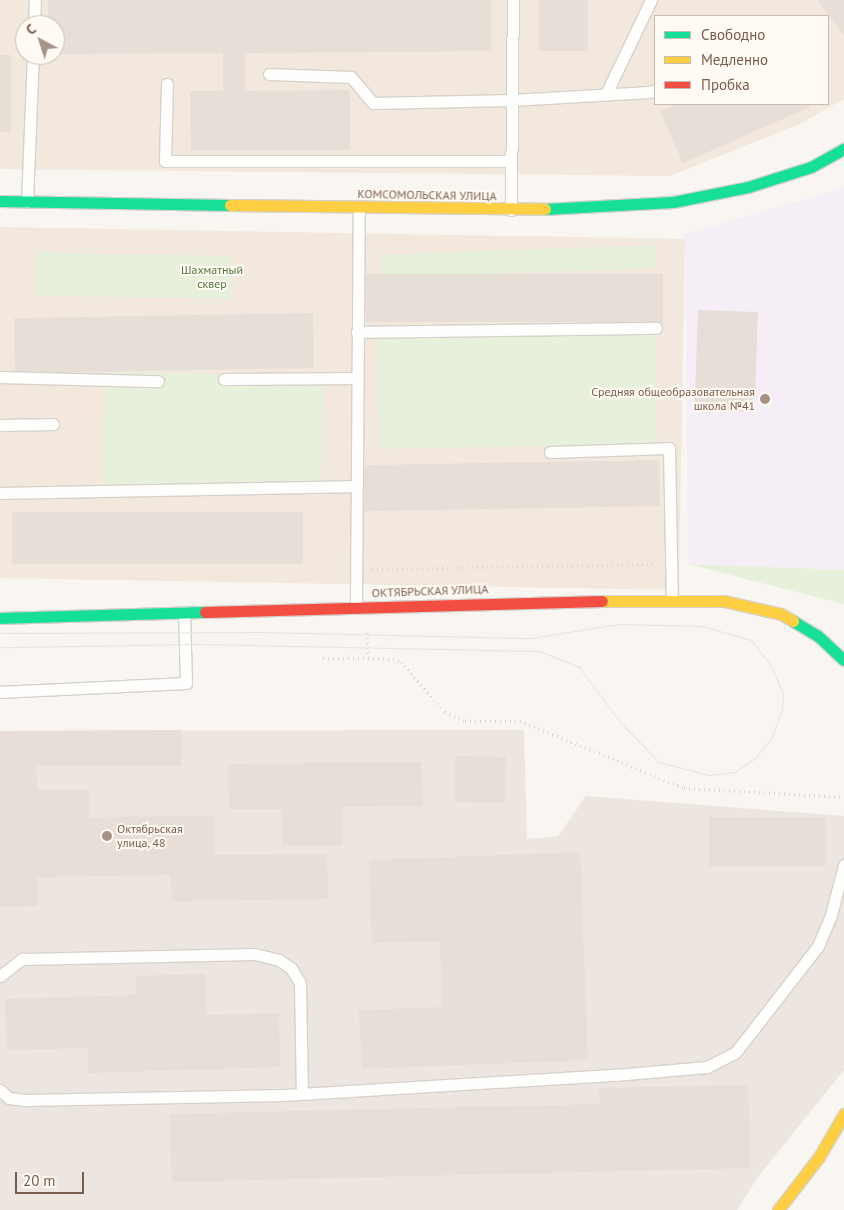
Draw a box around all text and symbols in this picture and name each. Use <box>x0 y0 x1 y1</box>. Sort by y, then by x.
north arrow <box>15 15 65 65</box>
legend <box>654 15 829 105</box>
text: С <box>22 20 40 39</box>
text: Свободно <box>701 25 765 44</box>
text: Медленно <box>701 50 768 69</box>
text: Пробка <box>701 75 750 94</box>
street label: КОМСОМОЛЬСКАЯ УЛИЦА <box>357 187 497 203</box>
park label: Шахматный сквер <box>181 263 243 291</box>
place label: Средняя общеобразовательная школа №41 <box>591 385 755 413</box>
marker: Средняя общеобразовательная школа №41 <box>759 393 771 405</box>
street label: ОКТЯБРЬСКАЯ УЛИЦА <box>371 582 489 600</box>
place label: Октябрьская улица, 48 <box>117 822 183 850</box>
marker: Октябрьская улица, 48 <box>101 830 113 842</box>
scale bar <box>18 1162 86 1194</box>
text: 20 m <box>23 1171 56 1190</box>

